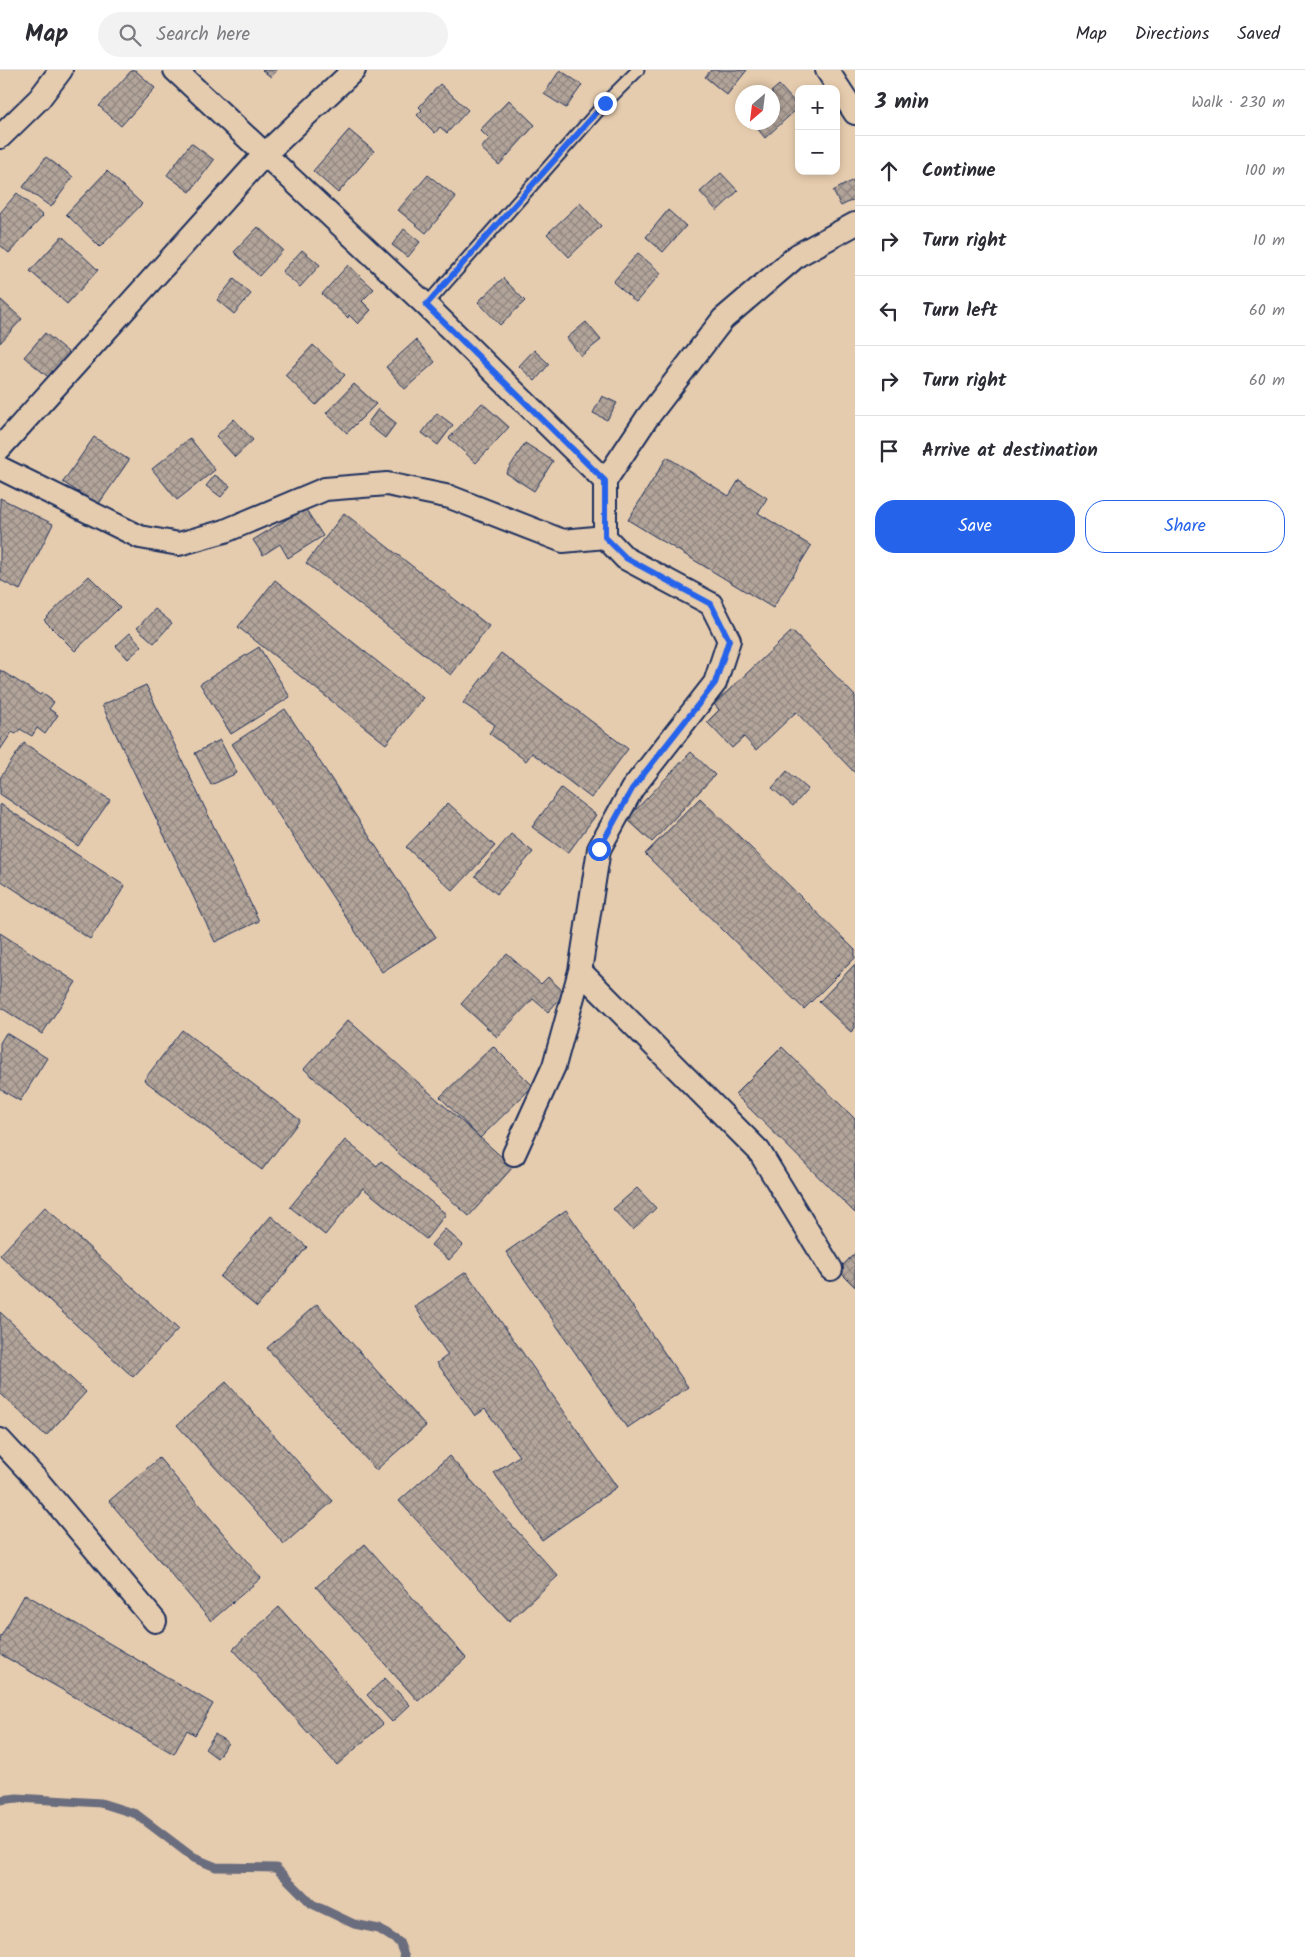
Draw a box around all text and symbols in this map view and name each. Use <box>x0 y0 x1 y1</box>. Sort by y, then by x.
search box <box>98 12 448 57</box>
text: Map <box>25 15 68 54</box>
text: Search here <box>156 20 250 50</box>
text: Map <box>1075 20 1107 49</box>
text: Directions <box>1135 20 1209 49</box>
text: Saved <box>1237 20 1280 49</box>
icon: search <box>116 21 144 49</box>
north arrow <box>735 85 780 130</box>
map controls <box>795 85 840 175</box>
button: + <box>795 85 840 130</box>
text: 3 min <box>875 86 929 119</box>
text: Walk · 230 m <box>1191 90 1285 115</box>
route end <box>594 92 617 115</box>
button: − <box>795 130 840 175</box>
text: Continue <box>922 156 995 186</box>
icon: ahead <box>875 157 903 185</box>
text: 100 m <box>1245 158 1285 183</box>
text: Turn right <box>922 226 1007 256</box>
icon: right <box>875 227 903 255</box>
text: 10 m <box>1253 228 1285 253</box>
text: Turn left <box>922 296 997 326</box>
icon: left <box>875 297 903 325</box>
text: 60 m <box>1249 298 1285 323</box>
text: Turn right <box>922 366 1007 396</box>
icon: right <box>875 367 903 395</box>
text: 60 m <box>1249 368 1285 393</box>
text: Arrive at destination <box>922 436 1098 466</box>
icon: arrive <box>875 437 903 465</box>
button: Save <box>875 500 1075 553</box>
button: Share <box>1085 500 1285 553</box>
route start <box>588 838 611 861</box>

